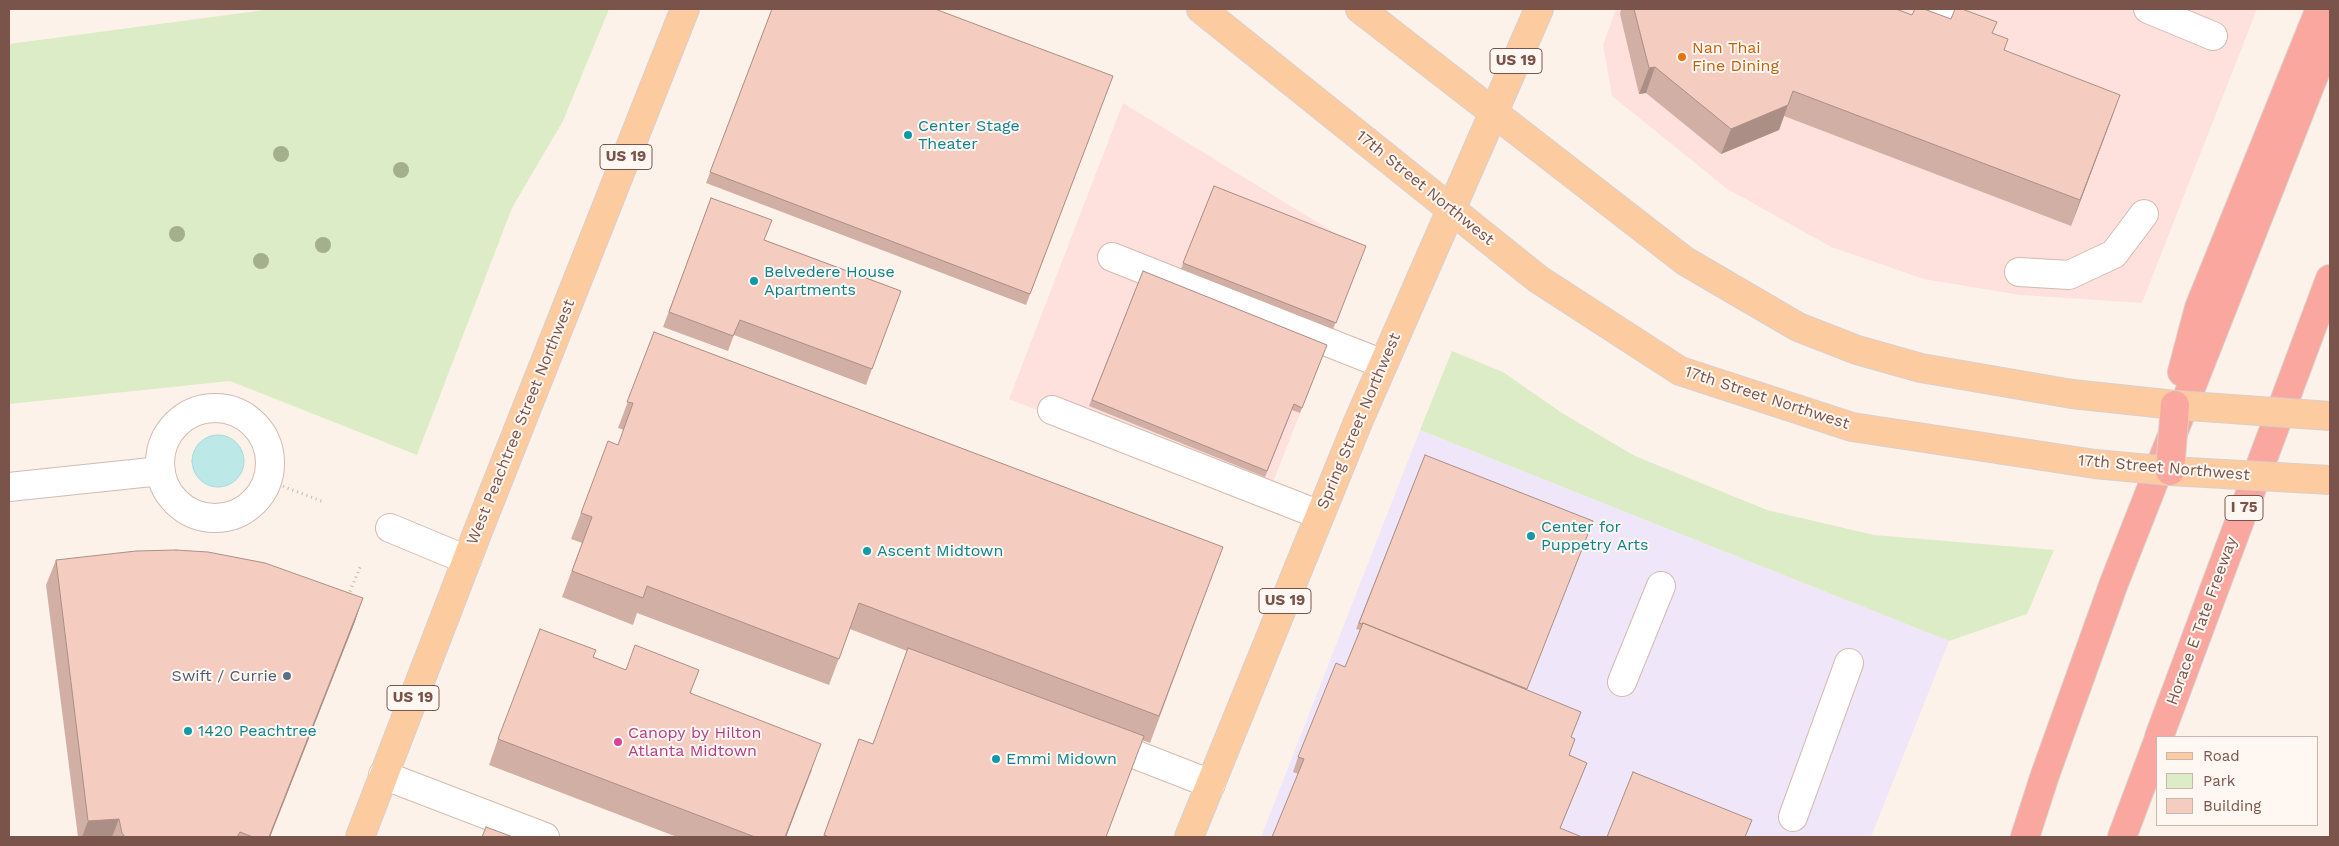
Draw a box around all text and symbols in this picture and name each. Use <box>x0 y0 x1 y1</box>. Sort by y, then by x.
place label: Nan Thai Fine Dining <box>1692 38 1779 76</box>
road number: US 19 <box>1490 48 1542 74</box>
marker: Nan Thai Fine Dining <box>1676 51 1688 63</box>
place label: Center Stage Theater <box>918 116 1020 154</box>
street label: 17th Street Northwest <box>1352 126 1498 250</box>
marker: Center Stage Theater <box>902 129 914 141</box>
road number: US 19 <box>600 144 652 170</box>
place label: Belvedere House Apartments <box>764 262 895 300</box>
marker: Belvedere House Apartments <box>748 275 760 287</box>
street label: West Peachtree Street Northwest <box>463 296 579 548</box>
street label: Spring Street Northwest <box>1313 330 1405 512</box>
street label: 17th Street Northwest <box>1682 362 1852 434</box>
street label: 17th Street Northwest <box>2077 451 2251 485</box>
road number: I 75 <box>2225 496 2263 520</box>
place label: Center for Puppetry Arts <box>1541 517 1648 555</box>
marker: Center for Puppetry Arts <box>1525 530 1537 542</box>
street label: Horace E Tate Freeway <box>2163 534 2241 708</box>
place label: Ascent Midtown <box>877 541 1003 561</box>
marker: Ascent Midtown <box>861 545 873 557</box>
road number: US 19 <box>1259 588 1311 614</box>
place label: Swift / Currie <box>172 666 277 686</box>
marker: Swift / Currie <box>281 670 293 682</box>
road number: US 19 <box>387 686 439 710</box>
place label: 1420 Peachtree <box>198 721 317 741</box>
place label: Canopy by Hilton Atlanta Midtown <box>628 723 761 761</box>
marker: 1420 Peachtree <box>182 725 194 737</box>
marker: Canopy by Hilton Atlanta Midtown <box>612 736 624 748</box>
legend <box>2156 736 2319 826</box>
text: Road <box>2203 747 2240 765</box>
place label: Emmi Midown <box>1006 749 1117 769</box>
marker: Emmi Midown <box>990 753 1002 765</box>
text: Park <box>2203 772 2235 790</box>
text: Building <box>2203 797 2261 815</box>

